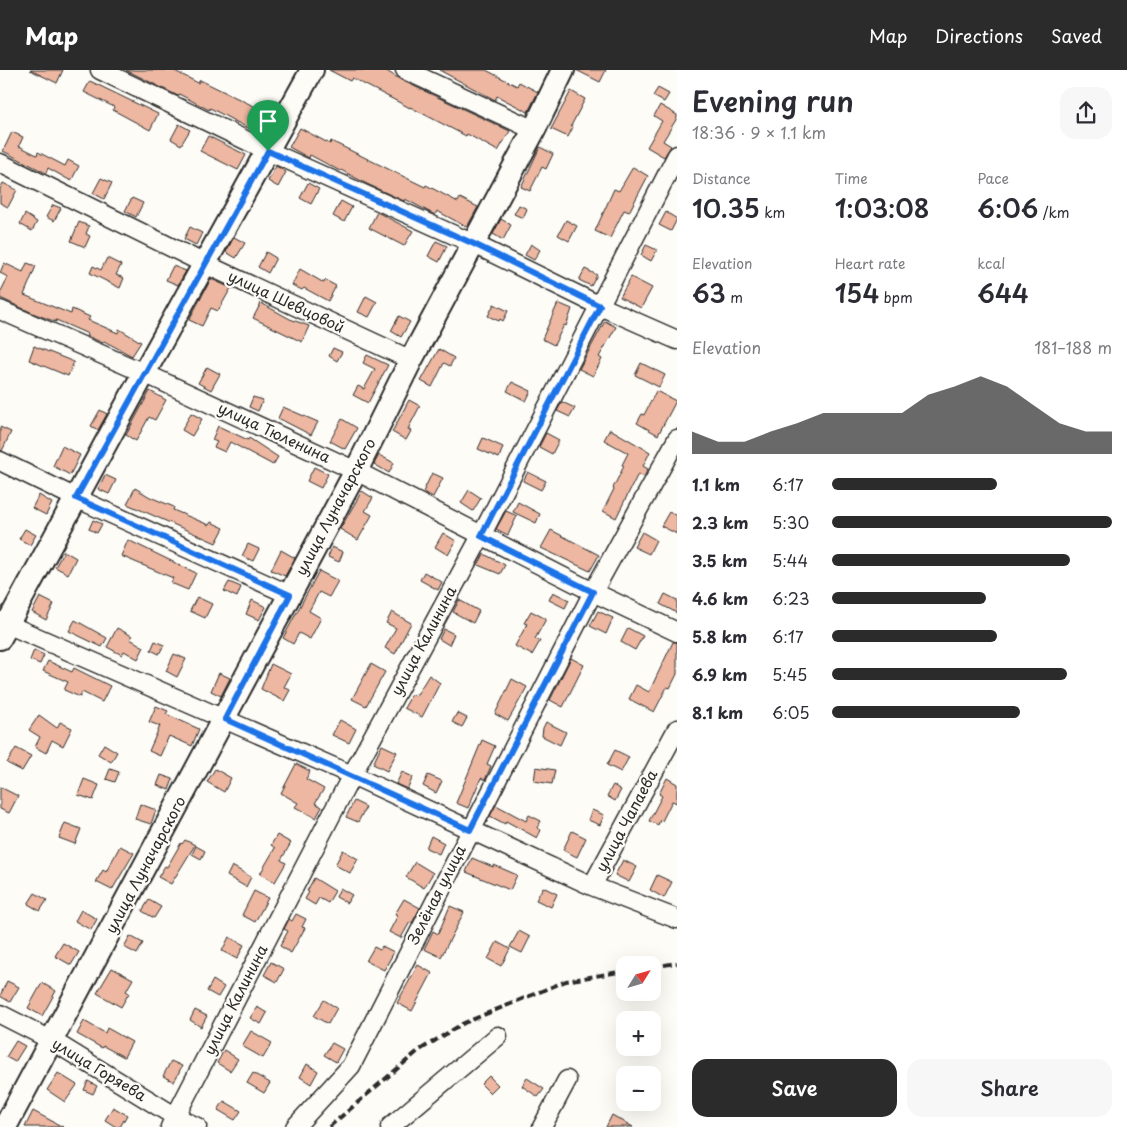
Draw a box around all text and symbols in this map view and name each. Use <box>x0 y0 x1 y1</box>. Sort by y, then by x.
text: Map <box>25 17 78 53</box>
text: Map <box>869 22 907 49</box>
text: Directions <box>935 22 1023 49</box>
text: Saved <box>1051 22 1102 49</box>
text: Evening run <box>692 79 854 122</box>
button: share <box>1060 87 1112 139</box>
pin <box>247 100 289 151</box>
icon: arrive <box>254 107 282 135</box>
text: 18:36 · 9 × 1.1 km <box>692 120 826 144</box>
text: Distance <box>692 168 751 189</box>
text: Time <box>835 168 868 189</box>
text: Pace <box>977 168 1009 189</box>
text: 10.35 <box>692 189 760 227</box>
text: 1:03:08 <box>835 189 929 227</box>
text: 6:06 <box>977 189 1038 227</box>
text: km <box>760 202 785 223</box>
text: /km <box>1038 202 1070 223</box>
text: Elevation <box>692 253 752 274</box>
text: Heart rate <box>835 253 905 274</box>
text: kcal <box>977 253 1005 274</box>
street label: улица Шевцовой <box>225 264 349 338</box>
text: 63 <box>692 274 726 312</box>
text: 154 <box>835 274 879 312</box>
text: 644 <box>977 274 1029 312</box>
text: m <box>726 287 743 308</box>
text: bpm <box>879 287 913 308</box>
text: Elevation <box>692 335 761 359</box>
text: 181–188 m <box>1034 335 1112 359</box>
street label: улица Тюленина <box>215 395 335 468</box>
street label: улица Луначарского <box>289 434 381 579</box>
text: 1.1 km <box>692 472 740 496</box>
text: 6:17 <box>772 472 804 496</box>
text: 2.3 km <box>692 510 748 534</box>
text: 5:30 <box>772 510 809 534</box>
text: 3.5 km <box>692 548 747 572</box>
text: 5:44 <box>772 548 808 572</box>
street label: улица Калинина <box>384 581 462 699</box>
text: 4.6 km <box>692 586 748 610</box>
text: 6:23 <box>772 586 809 610</box>
text: 5.8 km <box>692 624 747 648</box>
text: 6:17 <box>772 624 804 648</box>
text: 6.9 km <box>692 662 748 686</box>
text: 5:45 <box>772 662 807 686</box>
text: 8.1 km <box>692 700 743 724</box>
text: 6:05 <box>772 700 810 724</box>
street label: улица Чапаева <box>589 764 663 876</box>
street label: улица Луначарского <box>99 792 191 937</box>
street label: Зелёная улица <box>401 840 471 948</box>
street label: улица Калинина <box>197 940 273 1059</box>
north arrow <box>616 956 661 1001</box>
map controls <box>616 956 661 1111</box>
button: + <box>616 1011 661 1056</box>
street label: улица Горяева <box>48 1031 152 1106</box>
button: Save <box>692 1059 897 1117</box>
button: Share <box>907 1059 1112 1117</box>
button: − <box>616 1066 661 1111</box>

